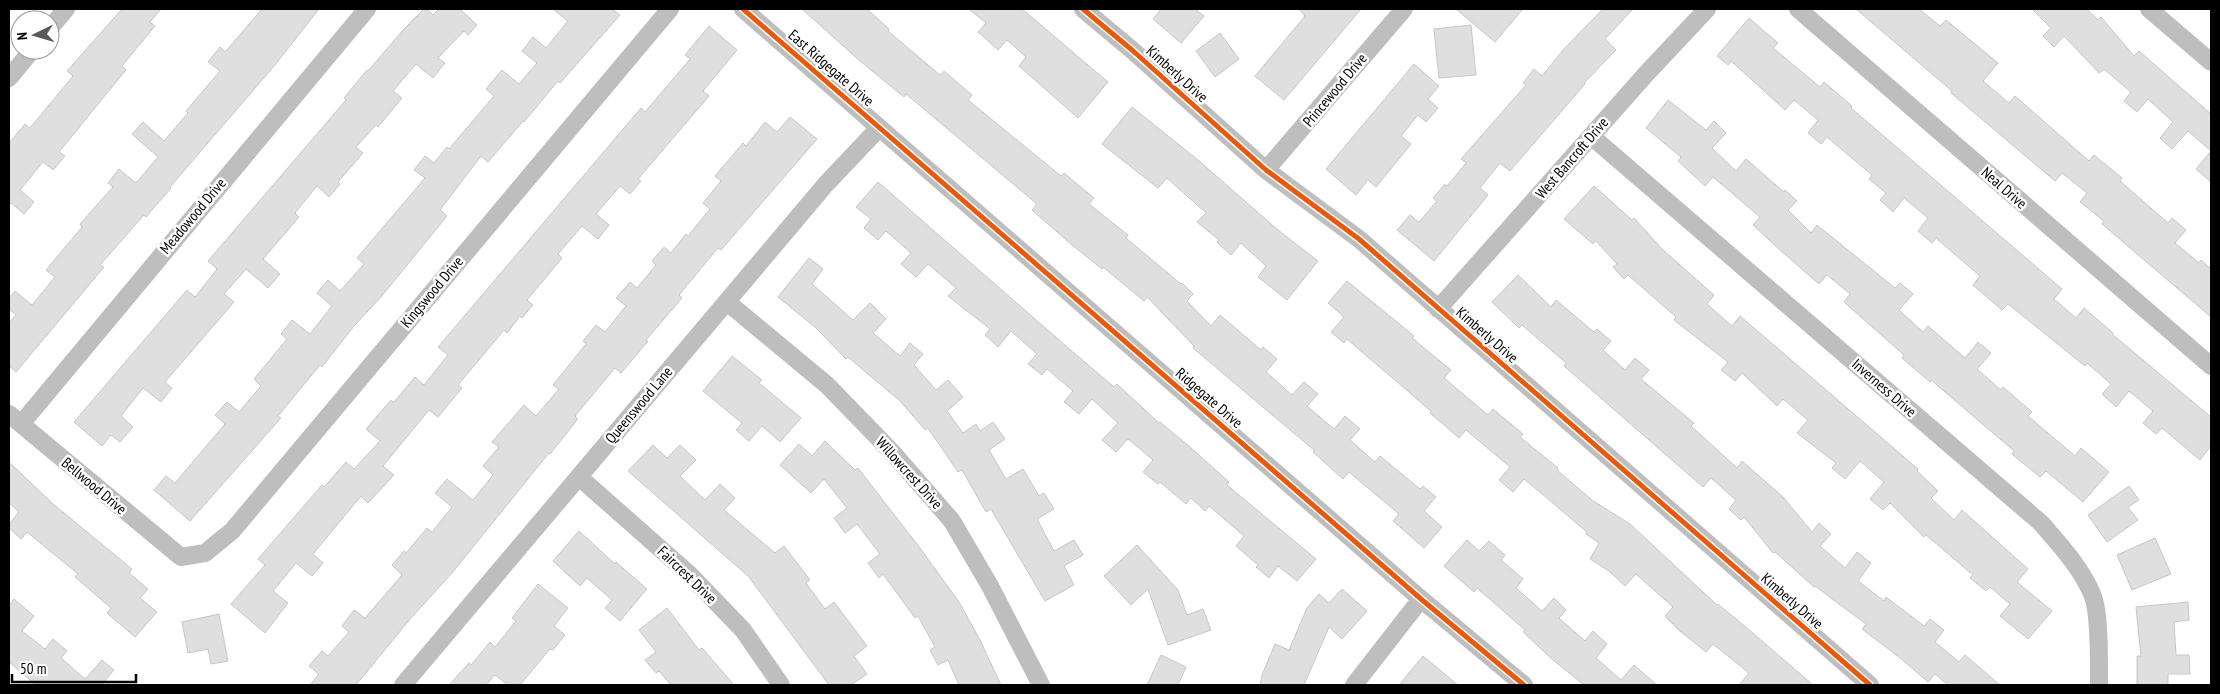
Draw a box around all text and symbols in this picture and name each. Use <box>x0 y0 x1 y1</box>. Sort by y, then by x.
north arrow <box>10 10 60 60</box>
street label: East Ridgegate Drive <box>785 25 878 110</box>
text: N <box>13 32 31 41</box>
street label: Kimberly Drive <box>1143 41 1212 106</box>
street label: Princewood Drive <box>1298 49 1371 130</box>
street label: West Bancroft Drive <box>1531 113 1612 202</box>
street label: Neal Drive <box>1978 163 2031 213</box>
street label: Meadowood Drive <box>155 174 230 257</box>
street label: Kingswood Drive <box>396 252 467 331</box>
street label: Kimberly Drive <box>1452 302 1522 367</box>
street label: Inverness Drive <box>1848 354 1921 421</box>
street label: Queenswood Lane <box>601 362 676 447</box>
street label: Ridgegate Drive <box>1172 363 1247 432</box>
street label: Willowcrest Drive <box>872 433 947 513</box>
street label: Bellwood Drive <box>58 453 131 518</box>
street label: Faircrest Drive <box>654 542 721 607</box>
street label: Kimberly Drive <box>1757 568 1827 633</box>
scale bar <box>12 652 136 684</box>
text: 50 m <box>20 659 46 678</box>

